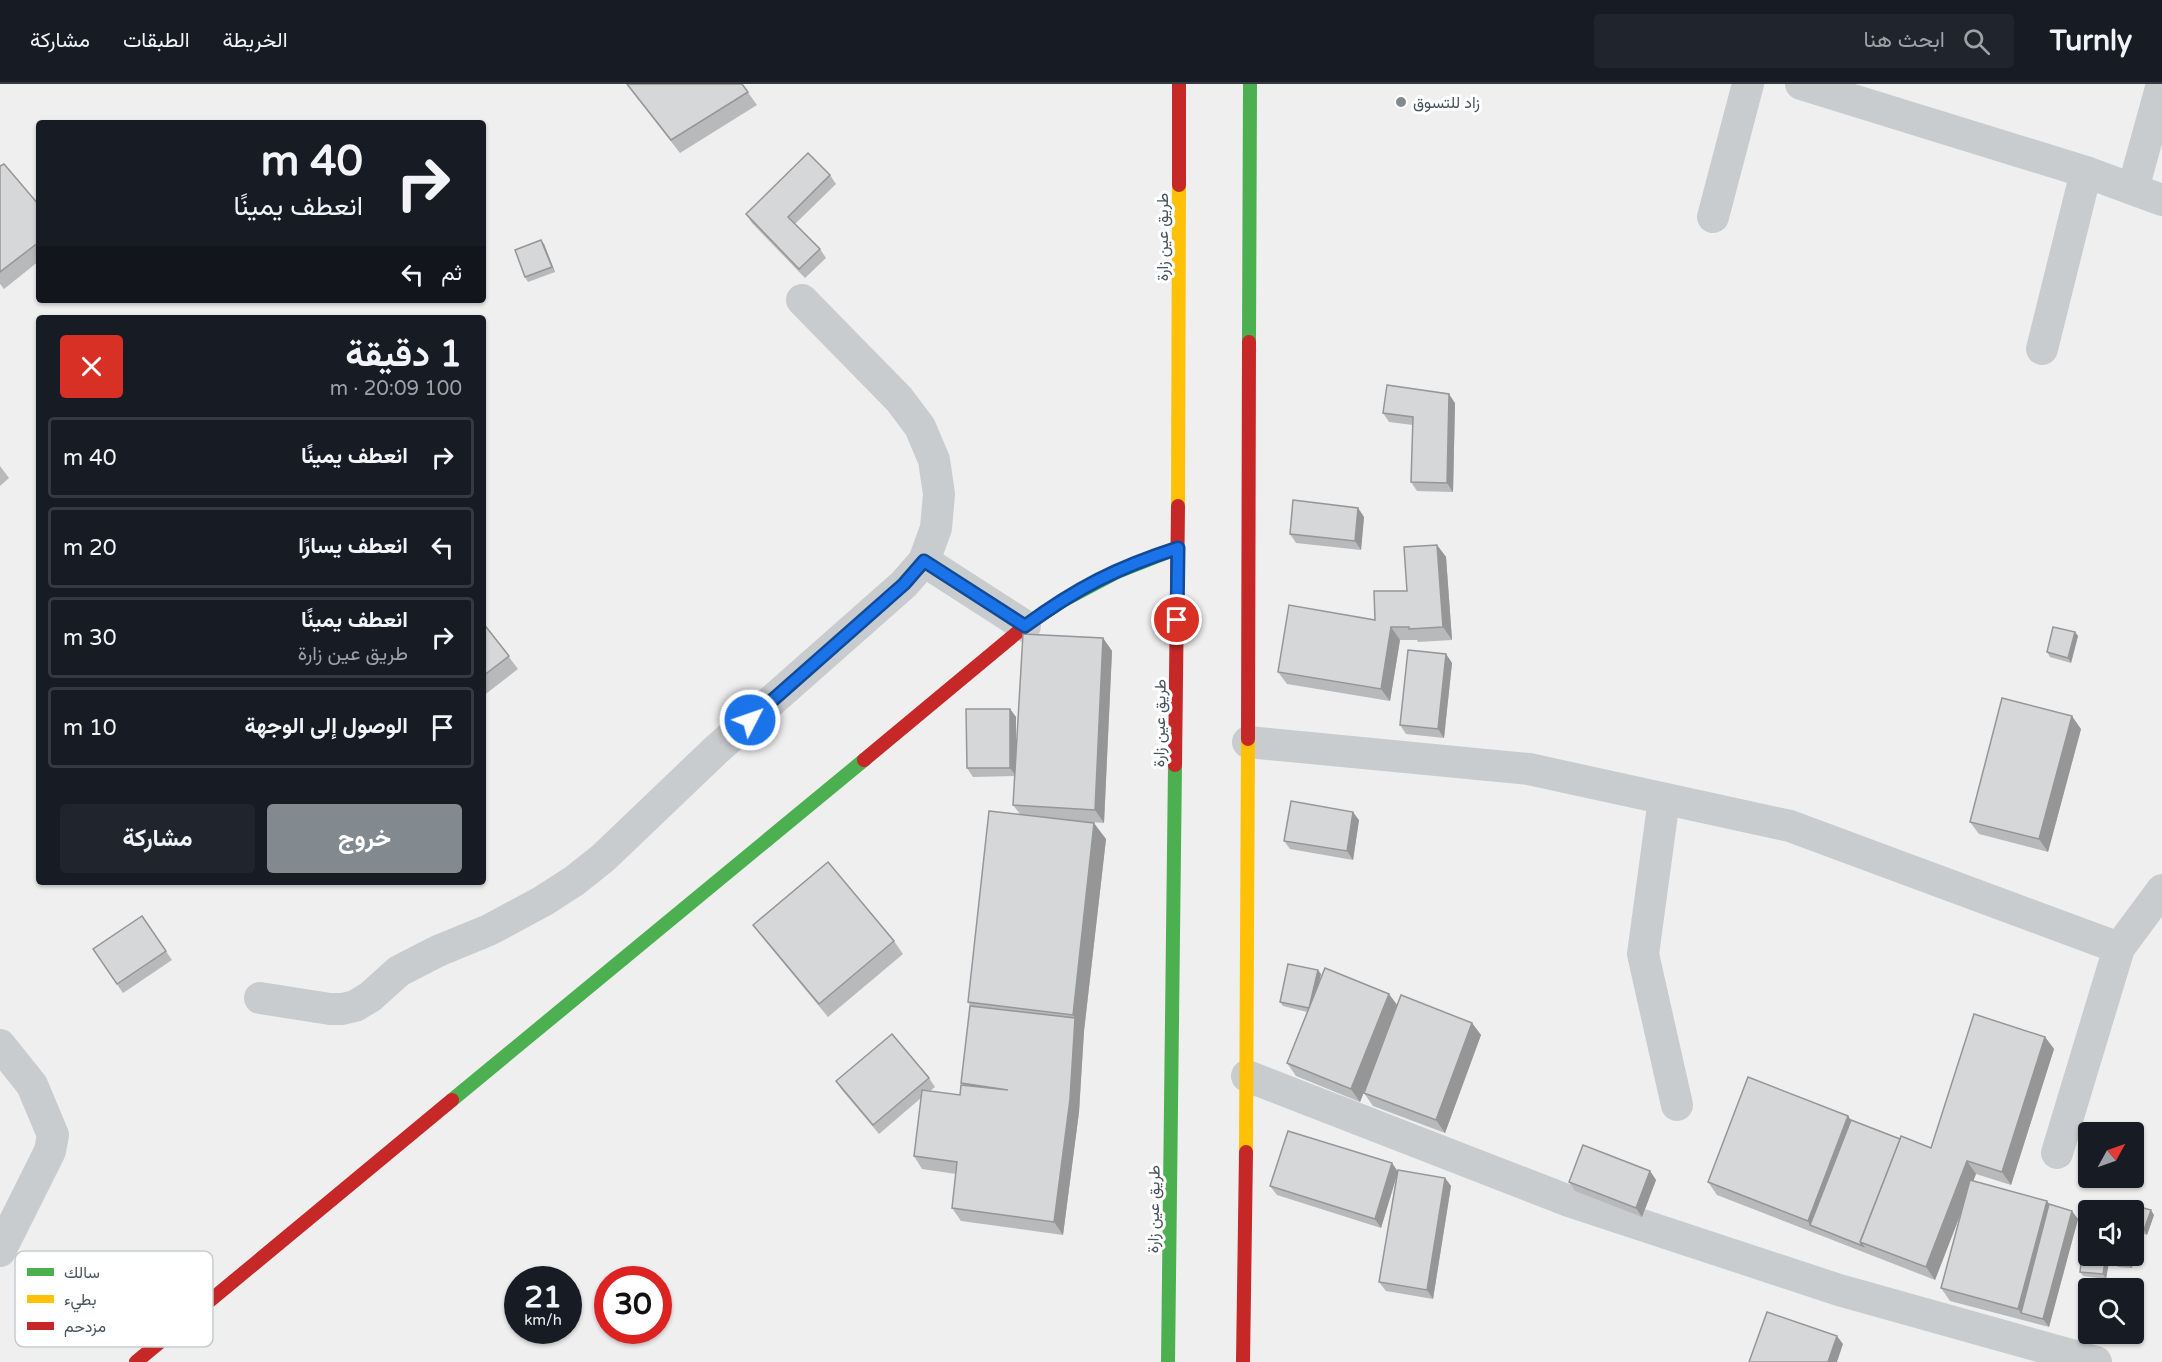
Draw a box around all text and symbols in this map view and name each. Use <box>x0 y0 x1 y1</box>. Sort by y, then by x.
search box <box>1594 14 2014 68</box>
text: Turnly <box>2050 24 2132 58</box>
icon: search <box>1960 25 1993 58</box>
text: ابحث هنا <box>1864 27 1945 53</box>
text: مشاركة <box>30 28 90 53</box>
text: الطبقات <box>123 28 190 53</box>
text: الخريطة <box>223 28 288 53</box>
place label: زاد للتسوق <box>1413 93 1480 113</box>
marker: زاد للتسوق <box>1394 95 1408 109</box>
text: 40 m <box>261 136 363 187</box>
icon: right <box>384 144 462 222</box>
text: انعطف يمينًا <box>233 190 363 223</box>
street label: طريق عين زارة <box>1153 193 1173 281</box>
icon: left <box>396 258 429 291</box>
text: ثم <box>441 260 462 286</box>
text: 1 دقيقة <box>345 333 462 376</box>
button: close <box>60 335 123 398</box>
text: 100 m · 20:09 <box>330 377 462 401</box>
icon: right <box>426 441 459 474</box>
text: انعطف يمينًا <box>301 443 408 469</box>
text: 40 m <box>63 445 117 471</box>
icon: left <box>426 531 459 564</box>
text: انعطف يسارًا <box>298 533 408 559</box>
text: 20 m <box>63 535 117 561</box>
pin <box>1151 594 1202 645</box>
icon: arrive <box>1160 603 1193 636</box>
text: انعطف يمينًا <box>301 607 408 633</box>
icon: right <box>426 621 459 654</box>
text: 30 m <box>63 625 117 651</box>
text: طريق عين زارة <box>298 642 408 666</box>
street label: طريق عين زارة <box>1149 679 1171 767</box>
position arrow <box>718 688 782 752</box>
icon: arrive <box>426 711 459 744</box>
text: الوصول إلى الوجهة <box>244 713 408 739</box>
text: 10 m <box>63 715 117 741</box>
button: مشاركة <box>60 804 255 873</box>
button: خروج <box>267 804 462 873</box>
north arrow <box>2078 1122 2144 1188</box>
map controls <box>2078 1122 2144 1344</box>
street label: طريق عين زارة <box>1143 1165 1165 1253</box>
button: sound <box>2078 1200 2144 1266</box>
legend <box>15 1251 213 1347</box>
text: سالك <box>64 1263 100 1283</box>
speed limit sign: 30 <box>594 1266 672 1344</box>
button: search <box>2078 1278 2144 1344</box>
text: 21 <box>524 1279 562 1316</box>
text: بطيء <box>64 1290 96 1313</box>
text: km/h <box>524 1311 562 1329</box>
text: مزدحم <box>64 1317 106 1337</box>

